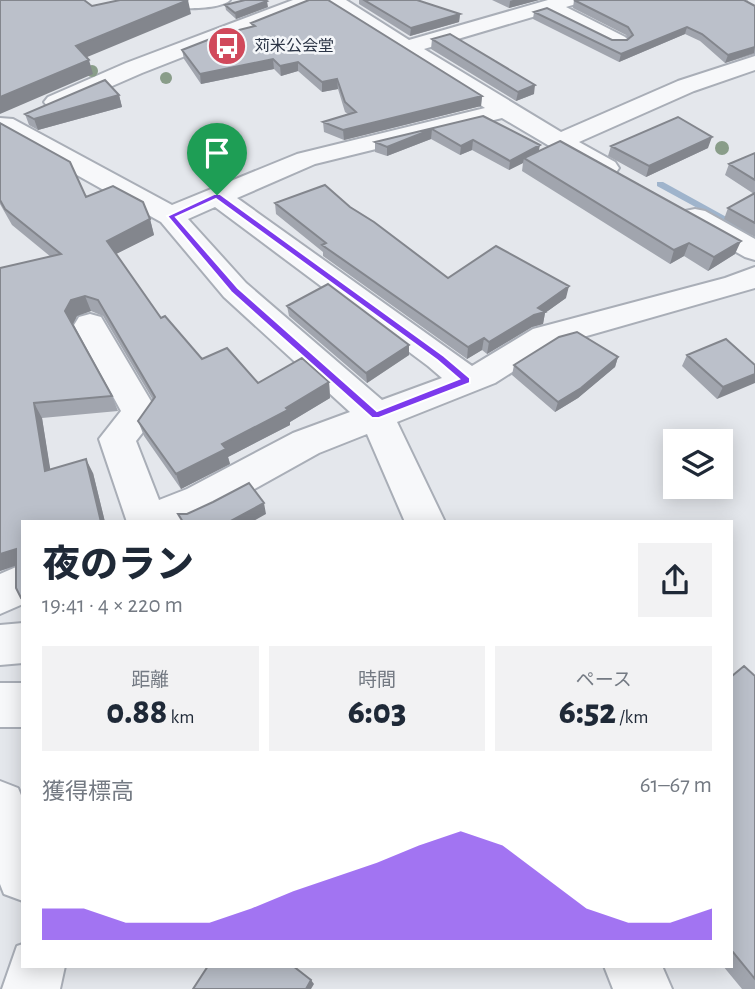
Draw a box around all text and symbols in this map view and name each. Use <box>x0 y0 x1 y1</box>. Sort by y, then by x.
bus stop icon: 苅米公会堂 <box>206 25 248 67</box>
place label: 苅米公会堂 <box>254 37 334 54</box>
pin <box>187 123 247 195</box>
icon: arrive <box>198 134 236 172</box>
map controls <box>663 429 733 499</box>
button: layers <box>663 429 733 499</box>
button: share <box>638 543 712 617</box>
text: 夜のラン <box>42 547 194 585</box>
text: 19:41 · 4 × 220 m <box>42 594 183 617</box>
text: 距離 <box>131 671 169 690</box>
text: 時間 <box>358 671 396 690</box>
text: ペース <box>576 671 632 690</box>
text: 0.88 <box>106 695 167 730</box>
text: 6:03 <box>348 695 406 730</box>
text: 6:52 <box>559 695 616 730</box>
text: km <box>167 708 194 727</box>
text: /km <box>616 708 648 727</box>
text: 61–67 m <box>640 774 712 797</box>
text: 獲得標高 <box>42 781 134 804</box>

